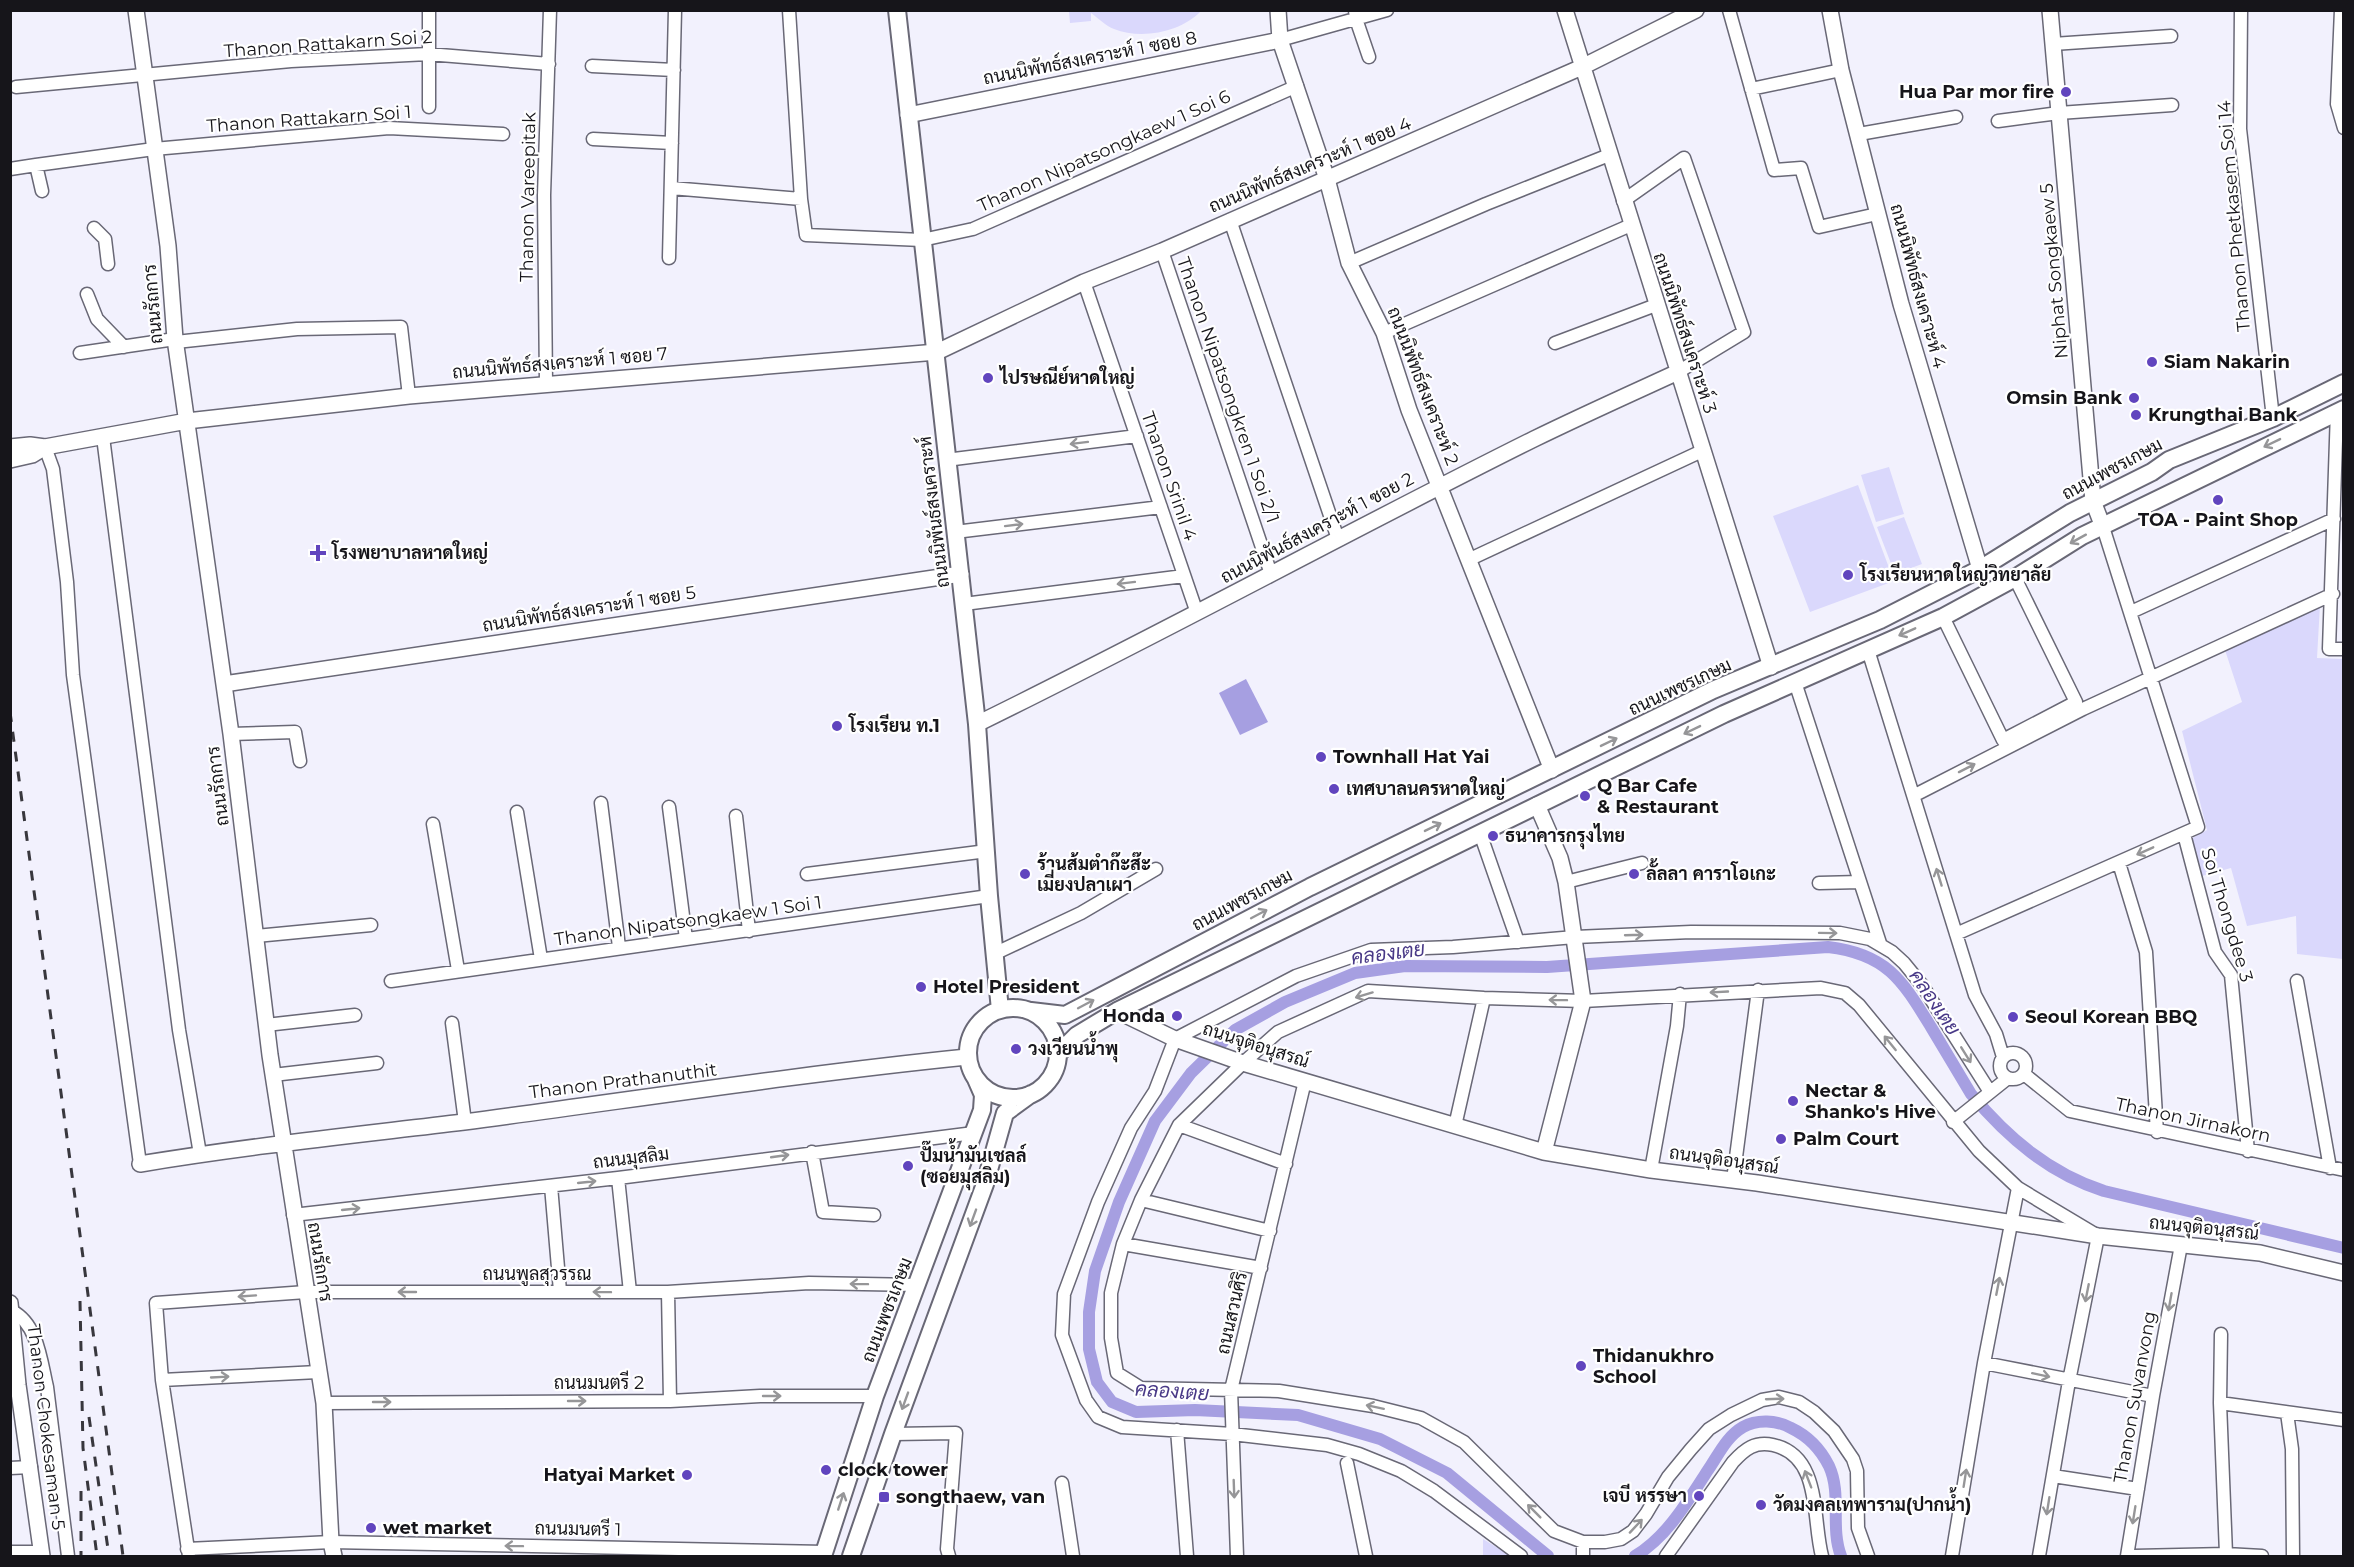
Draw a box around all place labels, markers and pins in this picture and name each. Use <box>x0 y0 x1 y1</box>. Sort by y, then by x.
place label: Hua Par mor fire <box>1899 81 2054 103</box>
marker: Hua Par mor fire <box>2059 85 2073 99</box>
place label: Siam Nakarin <box>2164 351 2290 373</box>
marker: Siam Nakarin <box>2145 355 2159 369</box>
place label: ไปรษณีย์หาดใหญ่ <box>998 365 1135 389</box>
marker: ไปรษณีย์หาดใหญ่ <box>981 371 995 385</box>
place label: Omsin Bank <box>2006 387 2122 409</box>
marker: Omsin Bank <box>2127 391 2141 405</box>
place label: Krungthai Bank <box>2148 404 2298 426</box>
marker: Krungthai Bank <box>2129 408 2143 422</box>
marker: TOA - Paint Shop <box>2211 493 2225 507</box>
place label: TOA - Paint Shop <box>2138 509 2298 531</box>
place label: โรงพยาบาลหาดใหญ่ <box>331 540 488 564</box>
marker: โรงพยาบาลหาดใหญ่ <box>309 544 327 562</box>
place label: โรงเรียนหาดใหญ่วิทยาลัย <box>1859 562 2051 586</box>
marker: โรงเรียนหาดใหญ่วิทยาลัย <box>1841 568 1855 582</box>
place label: โรงเรียน ท.1 <box>848 713 940 737</box>
marker: โรงเรียน ท.1 <box>830 719 844 733</box>
place label: Townhall Hat Yai <box>1333 746 1490 768</box>
marker: Townhall Hat Yai <box>1314 750 1328 764</box>
place label: Q Bar Cafe & Restaurant <box>1597 775 1719 818</box>
place label: เทศบาลนครหาดใหญ่ <box>1346 776 1505 800</box>
marker: เทศบาลนครหาดใหญ่ <box>1327 782 1341 796</box>
marker: Q Bar Cafe & Restaurant <box>1578 789 1592 803</box>
place label: ธนาคารกรุงไทย <box>1505 823 1625 850</box>
marker: ธนาคารกรุงไทย <box>1486 829 1500 843</box>
place label: ร้านส้มตำก๊ะส๊ะ เมี่ยงปลาเผา <box>1037 851 1151 896</box>
place label: ลั้ลลา คาราโอเกะ <box>1646 858 1776 885</box>
marker: ร้านส้มตำก๊ะส๊ะ เมี่ยงปลาเผา <box>1018 867 1032 881</box>
marker: ลั้ลลา คาราโอเกะ <box>1627 867 1641 881</box>
place label: Hotel President <box>933 976 1080 998</box>
marker: Hotel President <box>914 980 928 994</box>
place label: Honda <box>1103 1005 1165 1027</box>
place label: Seoul Korean BBQ <box>2025 1006 2198 1028</box>
marker: Honda <box>1170 1009 1184 1023</box>
marker: Seoul Korean BBQ <box>2006 1010 2020 1024</box>
place label: วงเวียนน้ำพุ <box>1028 1031 1118 1063</box>
marker: วงเวียนน้ำพุ <box>1009 1042 1023 1056</box>
place label: Nectar & Shanko's Hive <box>1805 1080 1936 1123</box>
marker: Nectar & Shanko's Hive <box>1786 1094 1800 1108</box>
place label: Palm Court <box>1793 1128 1899 1150</box>
marker: Palm Court <box>1774 1132 1788 1146</box>
place label: ปั๊มน้ำมันเชลล์ (ซอยมุสลิม) <box>920 1138 1027 1191</box>
marker: ปั๊มน้ำมันเชลล์ (ซอยมุสลิม) <box>901 1159 915 1173</box>
place label: Thidanukhro School <box>1593 1345 1714 1388</box>
marker: Thidanukhro School <box>1574 1359 1588 1373</box>
place label: clock tower <box>838 1459 948 1481</box>
marker: clock tower <box>819 1463 833 1477</box>
place label: Hatyai Market <box>543 1464 675 1486</box>
marker: Hatyai Market <box>680 1468 694 1482</box>
place label: เจบี หรรษา <box>1602 1483 1687 1507</box>
place label: songthaew, van <box>896 1486 1045 1508</box>
place label: วัดมงคลเทพาราม(ปากน้ำ) <box>1773 1487 1972 1516</box>
marker: เจบี หรรษา <box>1692 1489 1706 1503</box>
marker: songthaew, van <box>877 1490 891 1504</box>
marker: วัดมงคลเทพาราม(ปากน้ำ) <box>1754 1498 1768 1512</box>
place label: wet market <box>383 1517 492 1539</box>
marker: wet market <box>364 1521 378 1535</box>

